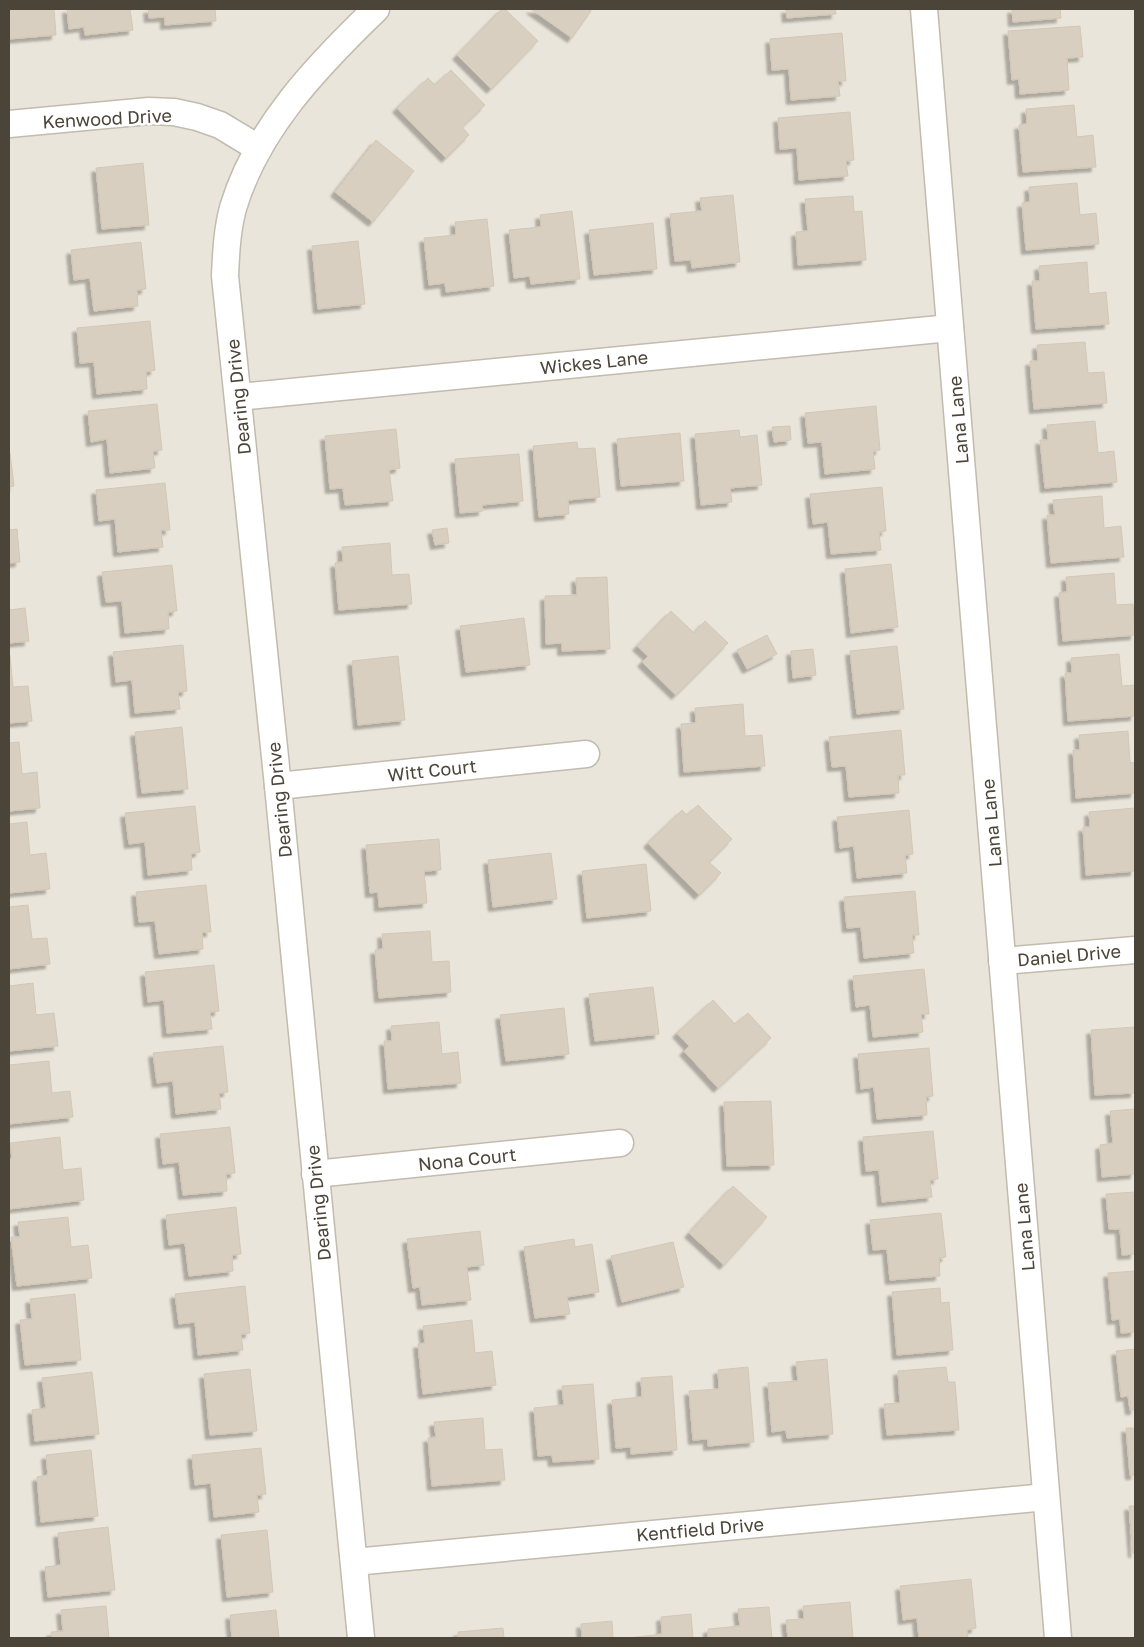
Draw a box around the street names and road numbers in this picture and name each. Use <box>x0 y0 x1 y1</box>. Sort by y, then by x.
street label: Kenwood Drive <box>42 104 172 132</box>
street label: Dearing Drive <box>221 338 255 456</box>
street label: Wickes Lane <box>539 345 649 379</box>
street label: Lana Lane <box>943 375 973 465</box>
street label: Dearing Drive <box>262 741 296 859</box>
street label: Witt Court <box>386 754 478 786</box>
street label: Lana Lane <box>976 778 1006 868</box>
street label: Daniel Drive <box>1016 940 1122 970</box>
street label: Nona Court <box>417 1143 517 1175</box>
street label: Dearing Drive <box>301 1144 335 1262</box>
street label: Lana Lane <box>1009 1182 1039 1272</box>
street label: Kentfield Drive <box>635 1512 765 1546</box>

